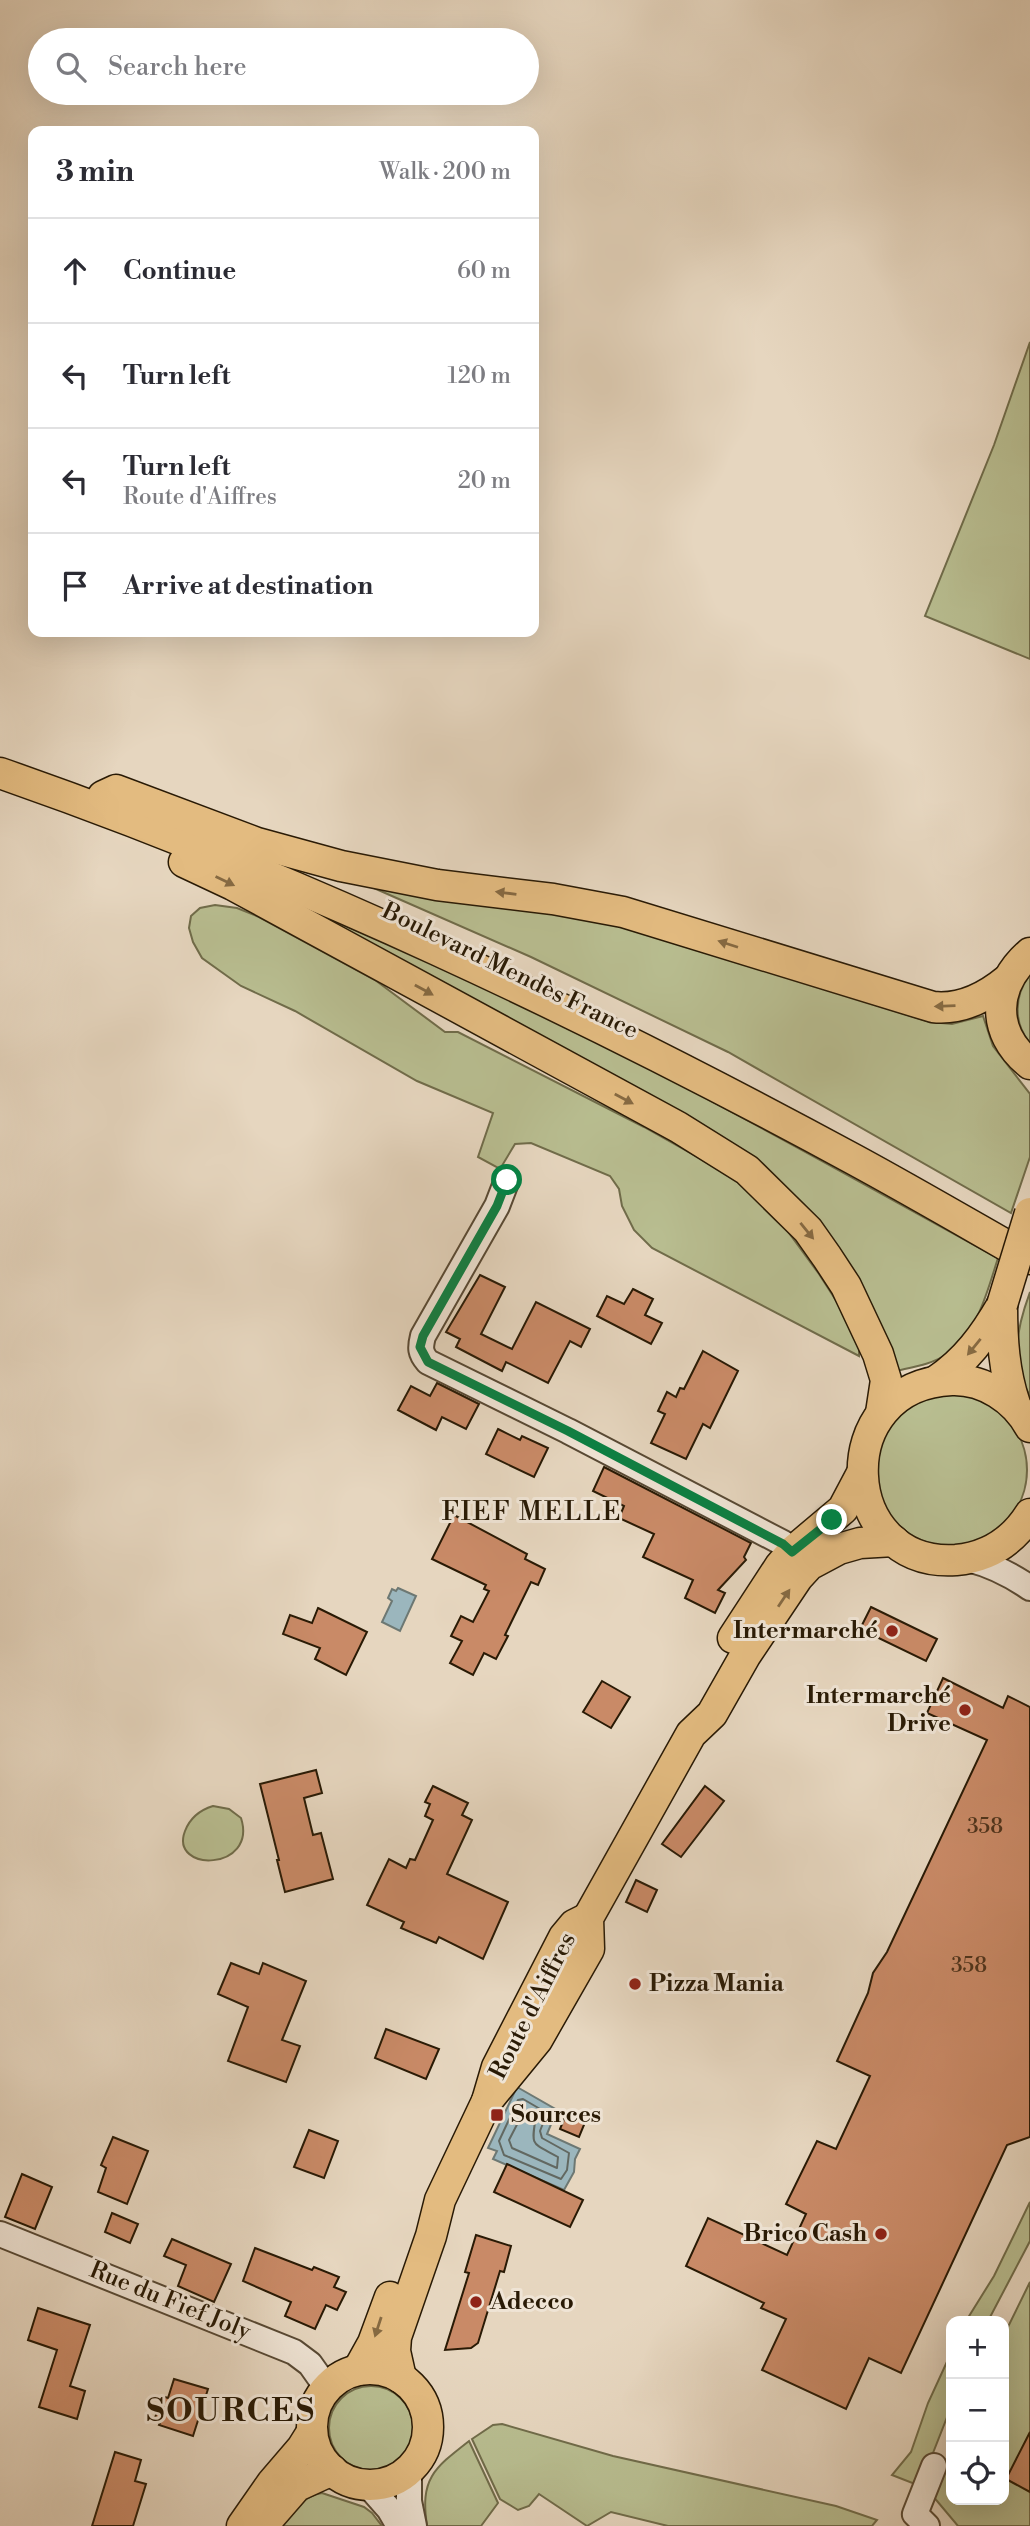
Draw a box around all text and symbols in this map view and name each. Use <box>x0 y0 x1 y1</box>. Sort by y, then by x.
search box <box>28 28 539 105</box>
icon: search <box>52 48 90 86</box>
text: Search here <box>108 51 247 83</box>
text: 3 min <box>56 153 134 191</box>
text: Walk · 200 m <box>379 158 511 186</box>
icon: ahead <box>56 252 94 290</box>
text: Continue <box>123 255 236 287</box>
text: 60 m <box>457 257 511 285</box>
icon: left <box>56 357 94 395</box>
text: Turn left <box>123 360 231 392</box>
text: 120 m <box>447 362 511 390</box>
text: Turn left <box>123 451 231 483</box>
icon: left <box>56 462 94 500</box>
text: 20 m <box>458 467 511 495</box>
text: Route d'Aiffres <box>123 483 277 511</box>
icon: arrive <box>56 567 94 605</box>
text: Arrive at destination <box>123 570 373 602</box>
one-way arrow <box>215 876 235 887</box>
one-way arrow <box>495 888 517 899</box>
street label: Boulevard Mendès France <box>376 895 643 1046</box>
one-way arrow <box>717 938 738 949</box>
one-way arrow <box>415 984 434 996</box>
one-way arrow <box>934 1001 956 1012</box>
one-way arrow <box>615 1093 634 1105</box>
route start <box>491 1164 522 1195</box>
one-way arrow <box>799 1222 814 1239</box>
one-way arrow <box>967 1339 982 1356</box>
district label: FIEF MELLE <box>442 1496 622 1528</box>
route end <box>816 1504 847 1535</box>
one-way arrow <box>778 1588 791 1608</box>
place label: Intermarché <box>733 1616 878 1646</box>
marker: Intermarché <box>884 1623 900 1639</box>
place label: Intermarché Drive <box>806 1681 951 1739</box>
marker: Intermarché Drive <box>957 1702 973 1718</box>
house number: 358 <box>967 1814 1003 1840</box>
street label: Route d'Aiffres <box>483 1928 583 2084</box>
house number: 358 <box>951 1953 987 1979</box>
place label: Pizza Mania <box>649 1969 785 1999</box>
marker: Pizza Mania <box>627 1976 643 1992</box>
place label: Sources <box>511 2100 601 2130</box>
marker: Sources <box>489 2107 505 2123</box>
place label: Brico Cash <box>743 2219 867 2249</box>
marker: Brico Cash <box>873 2226 889 2242</box>
street label: Rue du Fief Joly <box>85 2255 255 2347</box>
place label: Adecco <box>489 2287 574 2317</box>
marker: Adecco <box>468 2294 484 2310</box>
map controls <box>946 2316 1009 2505</box>
button: + <box>946 2316 1009 2379</box>
one-way arrow <box>372 2317 383 2338</box>
button: − <box>946 2379 1009 2442</box>
district label: SOURCES <box>146 2391 316 2431</box>
button: locate <box>946 2442 1009 2505</box>

